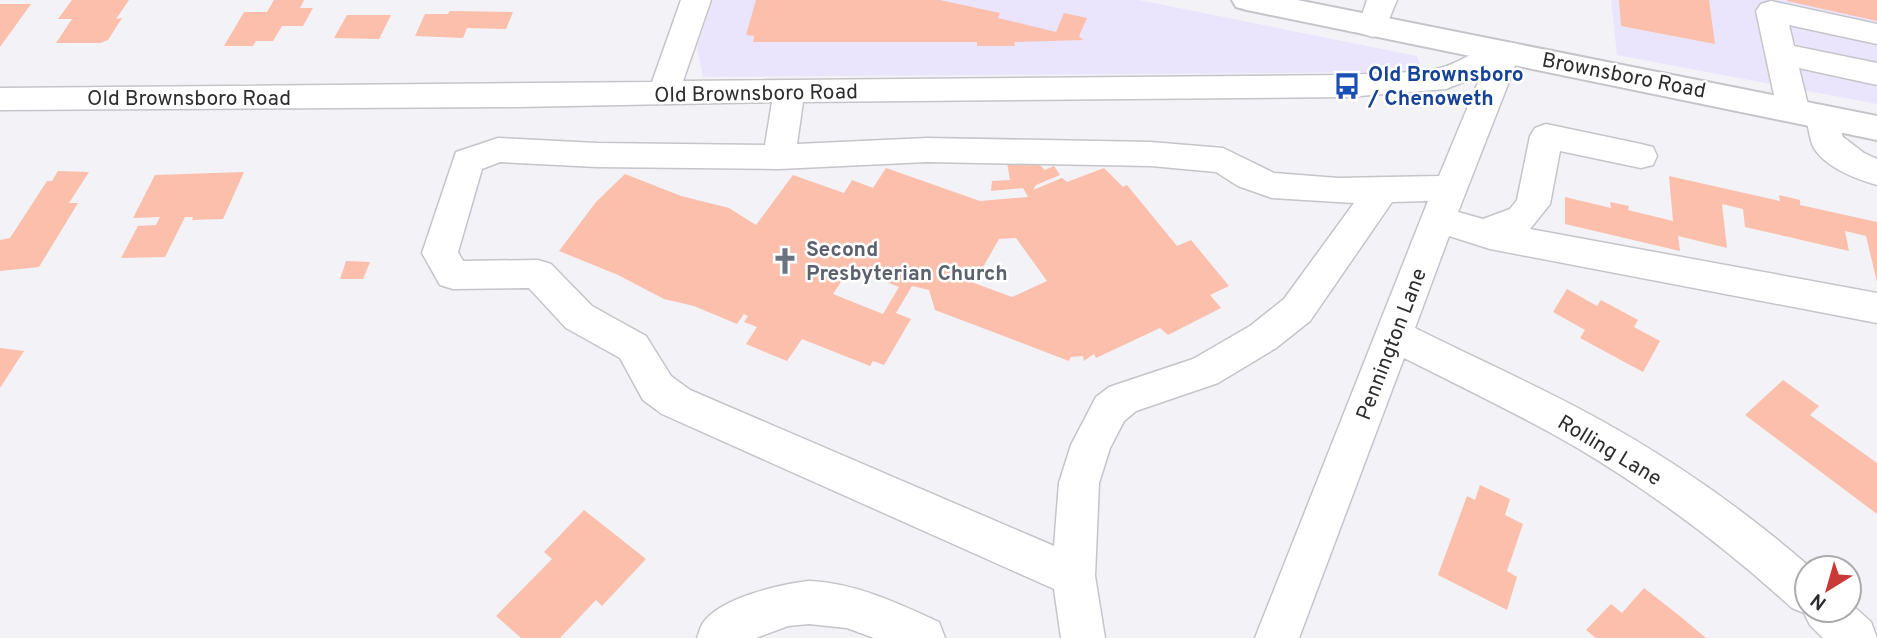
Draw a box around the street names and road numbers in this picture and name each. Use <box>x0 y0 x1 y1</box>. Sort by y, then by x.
street label: Brownsboro Road <box>1540 47 1708 106</box>
street label: Old Brownsboro Road <box>654 79 858 110</box>
street label: Old Brownsboro Road <box>87 86 291 113</box>
street label: Pennington Lane <box>1351 265 1434 424</box>
street label: Rolling Lane <box>1552 410 1666 493</box>

